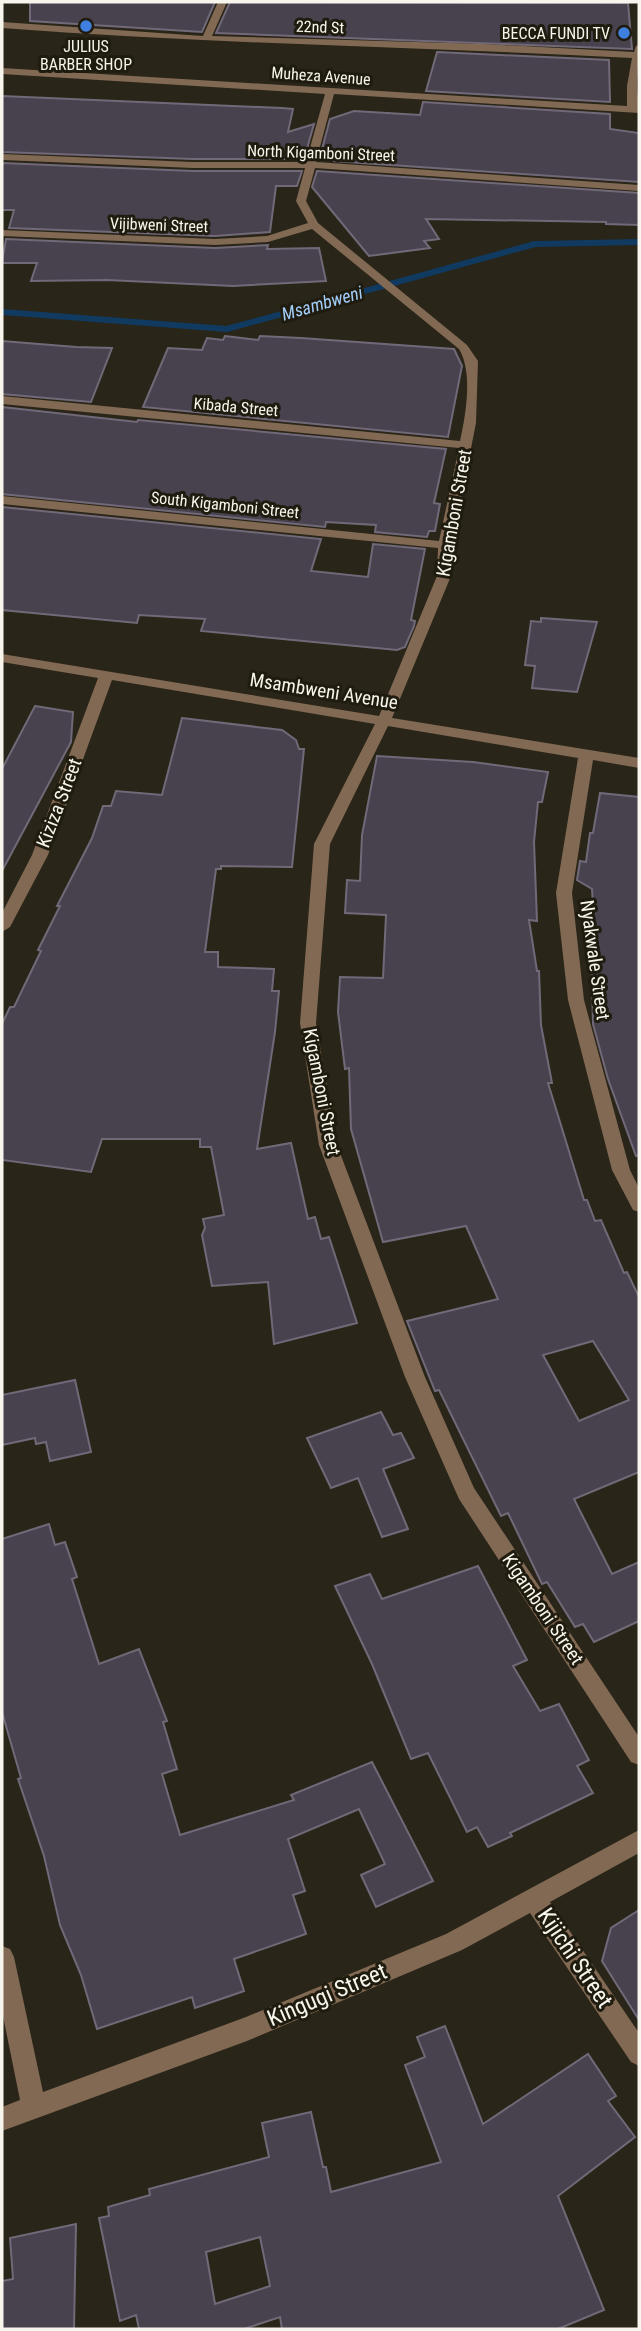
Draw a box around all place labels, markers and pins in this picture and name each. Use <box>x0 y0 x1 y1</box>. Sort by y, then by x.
marker: JULIUS BARBER SHOP <box>78 18 94 34</box>
place label: BECCA FUNDI TV <box>502 24 610 43</box>
marker: BECCA FUNDI TV <box>616 25 632 41</box>
place label: JULIUS BARBER SHOP <box>40 37 132 74</box>

